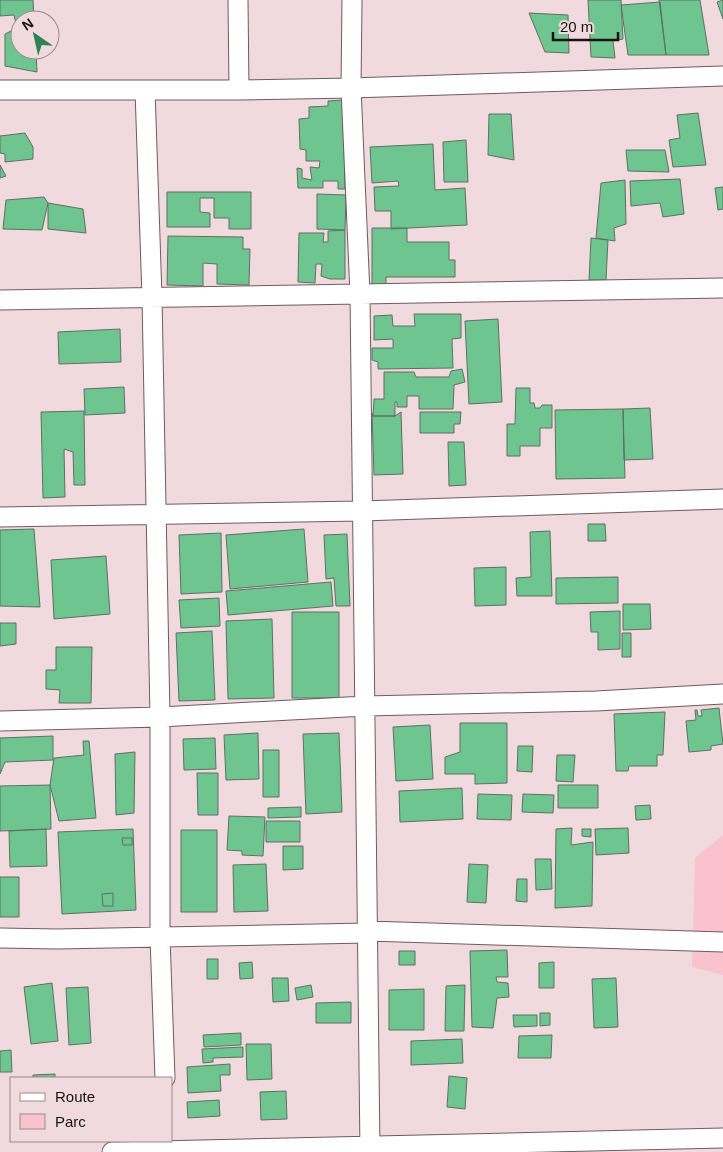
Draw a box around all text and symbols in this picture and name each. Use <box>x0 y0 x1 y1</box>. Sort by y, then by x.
north arrow <box>10 10 60 60</box>
scale bar <box>553 10 618 42</box>
text: N <box>19 15 36 34</box>
text: 20 m <box>560 18 593 35</box>
legend <box>10 1077 172 1142</box>
text: Route <box>55 1088 95 1105</box>
text: Parc <box>55 1113 86 1130</box>

